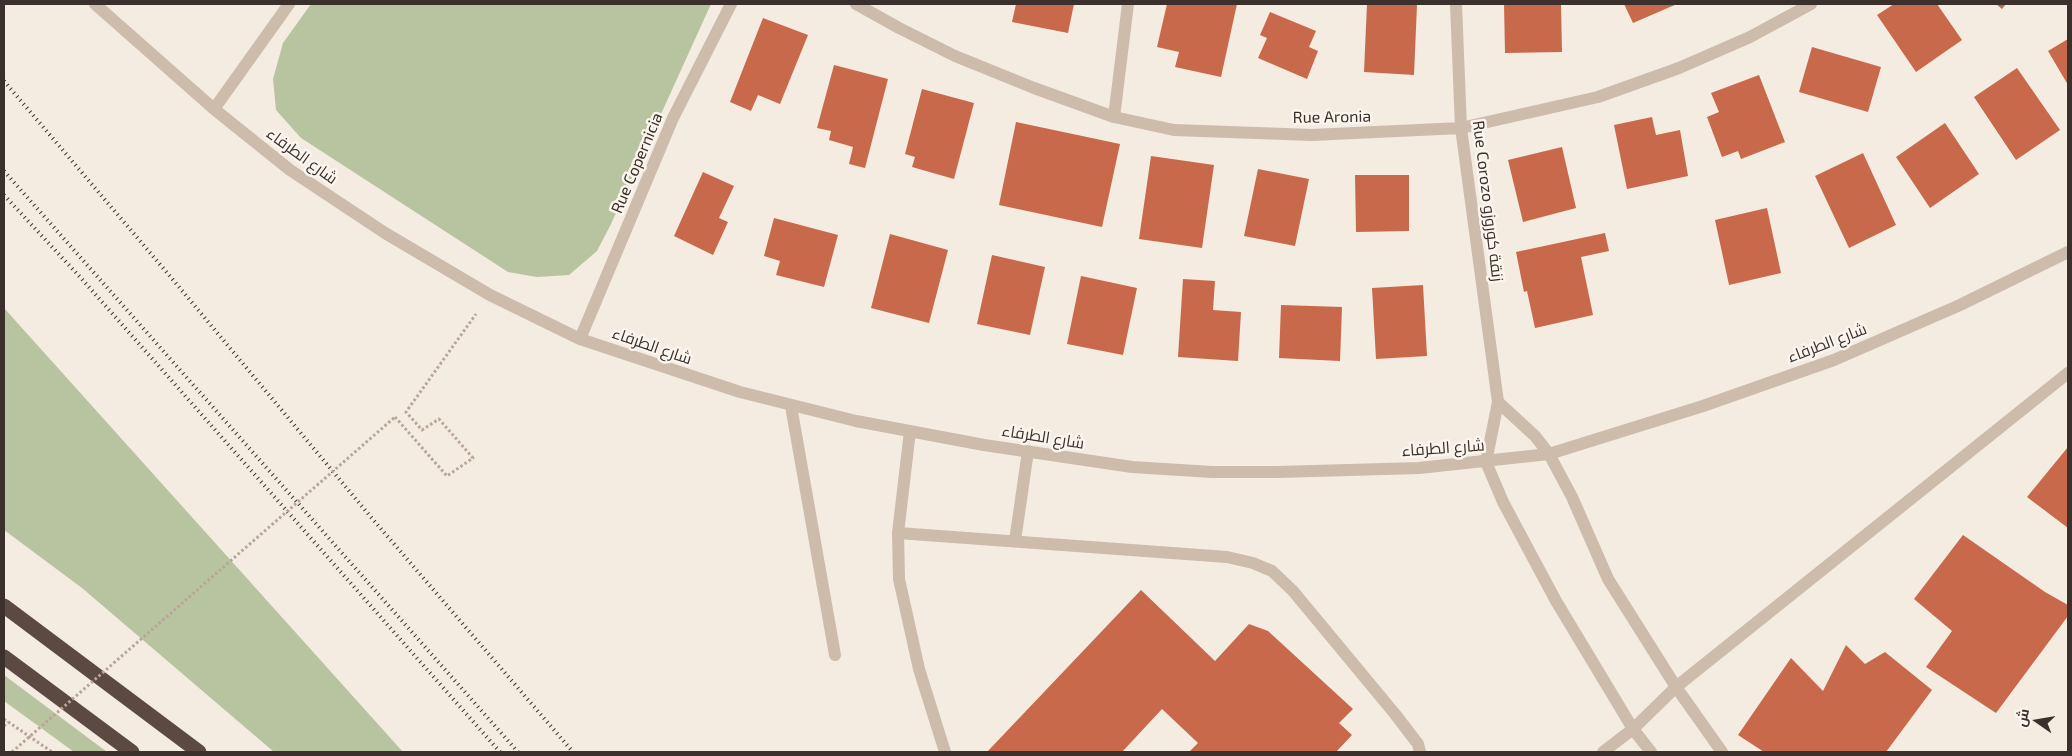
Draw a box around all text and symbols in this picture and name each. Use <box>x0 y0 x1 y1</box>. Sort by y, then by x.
street label: Rue Aronia <box>1293 107 1371 127</box>
street label: Rue Copernicia <box>607 110 667 216</box>
street label: Rue Corozo زنقة كوروزو <box>1469 119 1507 283</box>
street label: شارع الطرفاء <box>263 124 341 188</box>
street label: شارع الطرفاء <box>1785 319 1869 367</box>
street label: شارع الطرفاء <box>610 323 694 369</box>
street label: شارع الطرفاء <box>1000 421 1086 453</box>
street label: شارع الطرفاء <box>1401 436 1485 460</box>
north arrow <box>2012 696 2062 746</box>
text: ش <box>2012 707 2032 728</box>

